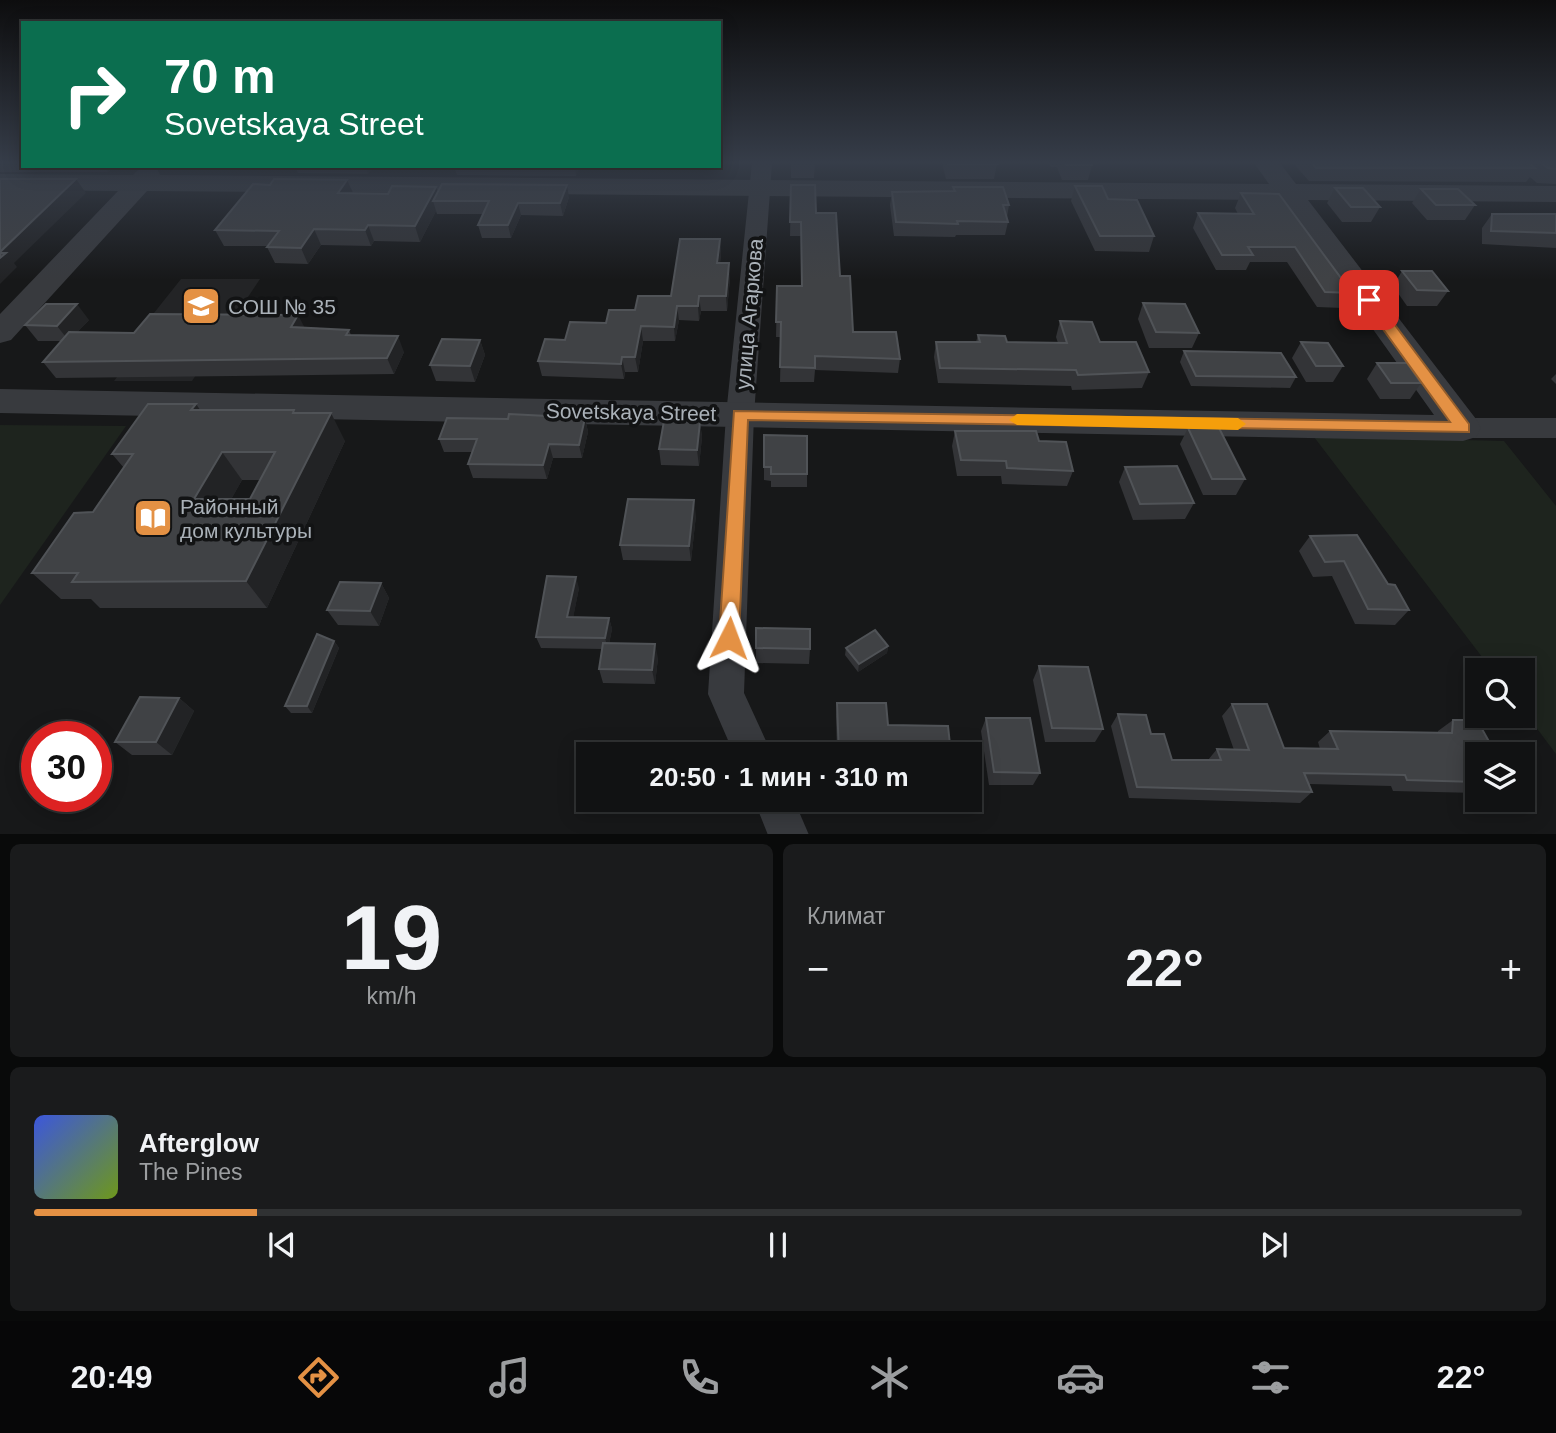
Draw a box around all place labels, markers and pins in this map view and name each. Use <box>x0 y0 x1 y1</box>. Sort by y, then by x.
pin <box>1339 270 1399 330</box>
school or university icon: СОШ № 35 <box>180 285 222 327</box>
place label: СОШ № 35 <box>228 295 336 318</box>
place label: Районный дом культуры <box>180 495 312 542</box>
library icon: Районный дом культуры <box>132 497 174 539</box>

